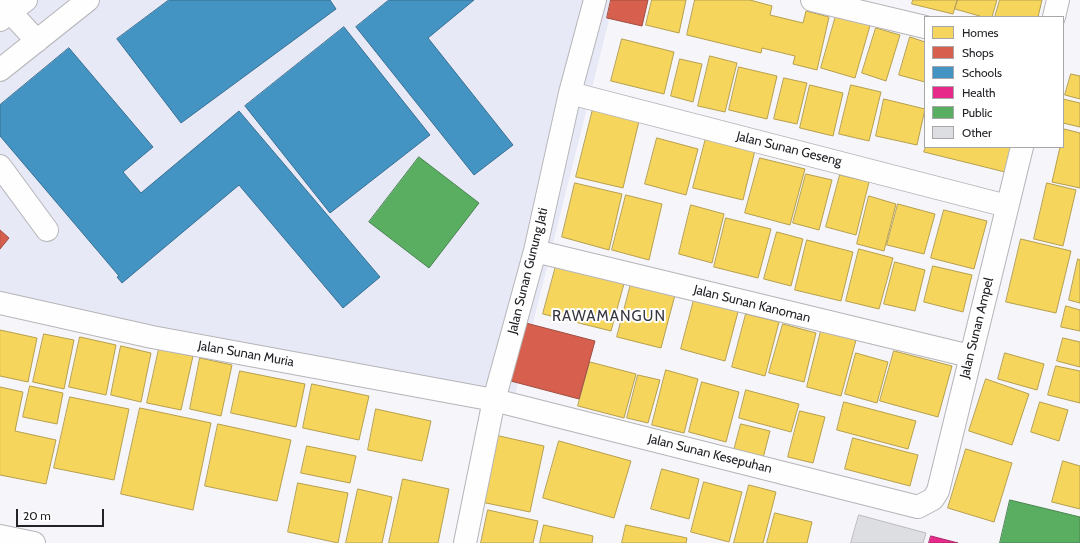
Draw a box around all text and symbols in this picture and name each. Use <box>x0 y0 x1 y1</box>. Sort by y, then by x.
legend <box>924 16 1064 148</box>
text: Homes <box>962 25 999 40</box>
text: Shops <box>962 45 994 60</box>
text: Schools <box>962 65 1002 80</box>
text: Health <box>962 85 996 100</box>
text: Public <box>962 105 993 120</box>
text: Other <box>962 125 992 140</box>
street label: Jalan Sunan Geseng <box>735 128 843 170</box>
street label: Jalan Sunan Gunung Jati <box>505 206 551 336</box>
street label: Jalan Sunan Ampel <box>957 276 997 380</box>
street label: Jalan Sunan Kanoman <box>692 282 812 326</box>
district label: RAWAMANGUN <box>552 308 666 326</box>
street label: Jalan Sunan Muria <box>197 338 295 370</box>
street label: Jalan Sunan Kesepuhan <box>646 431 774 477</box>
scale bar <box>18 501 106 527</box>
text: 20 m <box>23 508 51 523</box>

